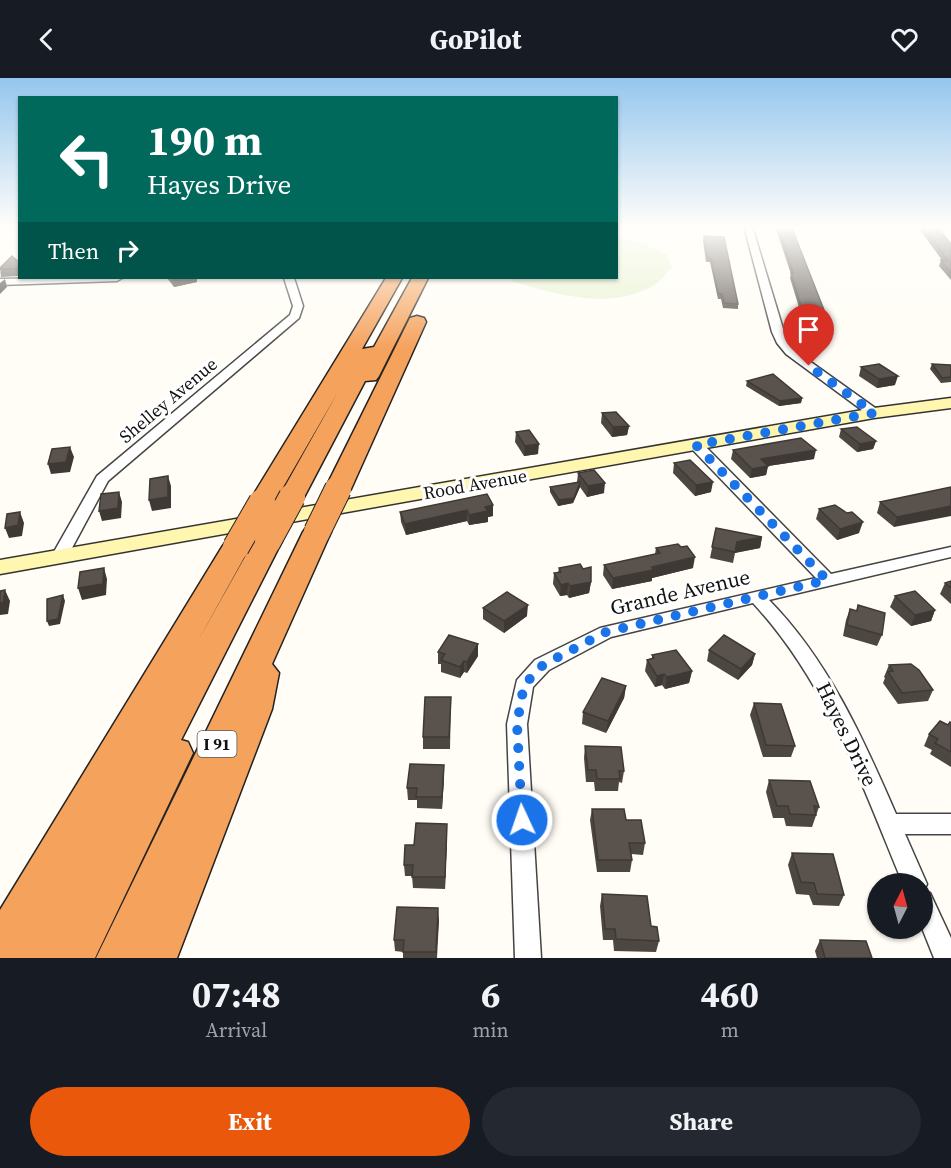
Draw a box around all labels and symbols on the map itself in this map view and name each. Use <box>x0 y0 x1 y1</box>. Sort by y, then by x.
pin <box>783 304 834 366</box>
street label: Shelley Avenue <box>114 352 222 448</box>
street label: Rood Avenue <box>421 463 529 505</box>
street label: Grande Avenue <box>607 562 753 622</box>
street label: Hayes Drive <box>809 677 885 791</box>
road number: I 91 <box>198 731 236 757</box>
position arrow <box>490 788 554 852</box>
north arrow <box>867 873 933 939</box>

